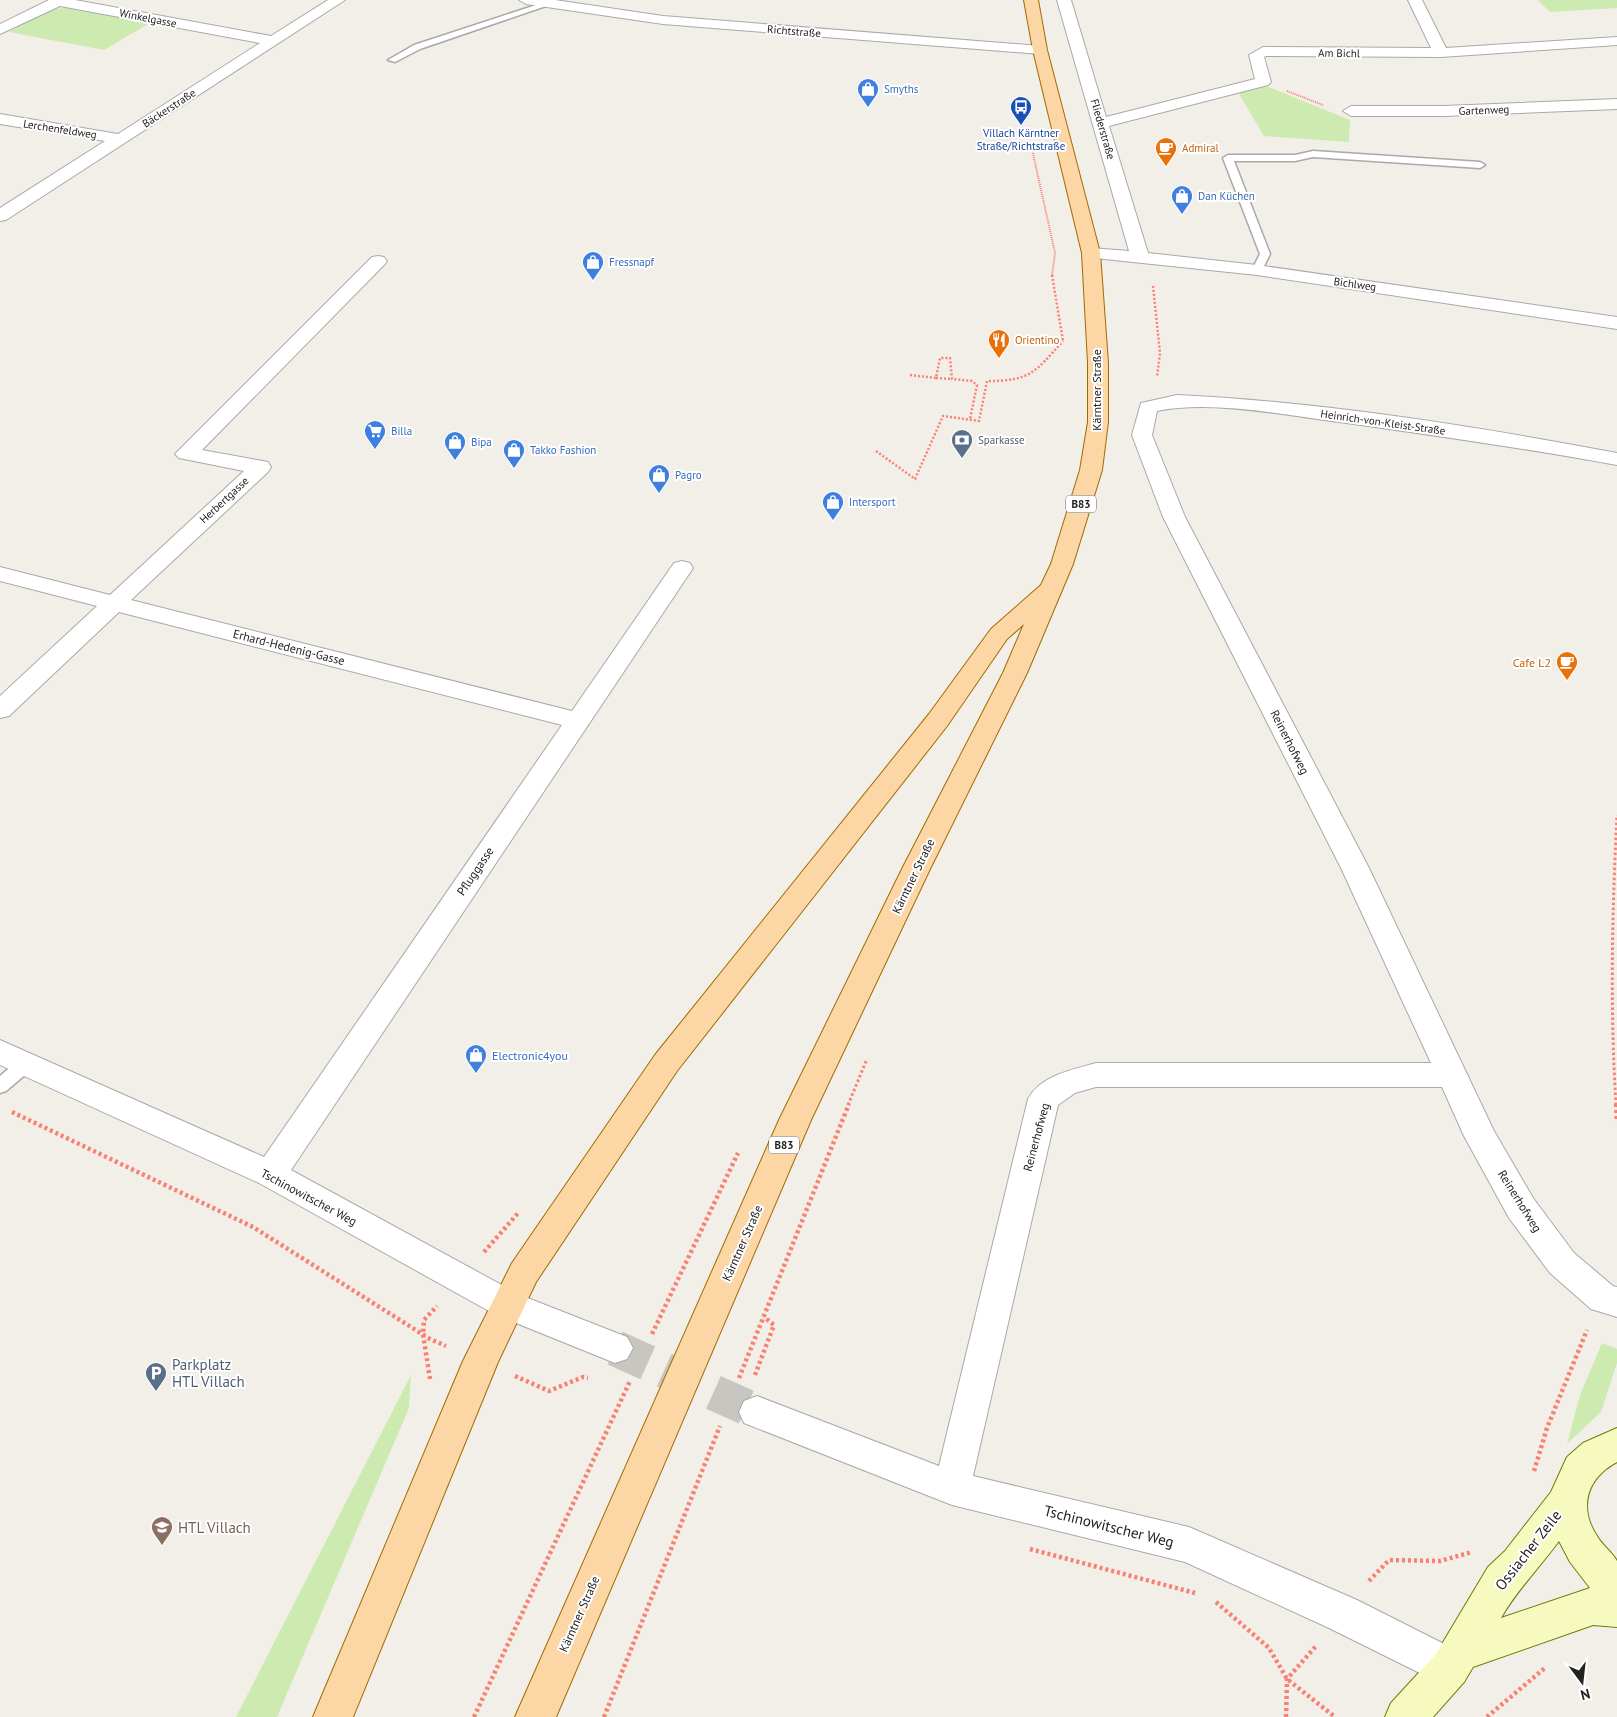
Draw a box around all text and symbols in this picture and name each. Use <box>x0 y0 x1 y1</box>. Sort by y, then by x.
street label: Winkelgasse <box>118 6 178 31</box>
street label: Richtstraße <box>767 22 822 40</box>
street label: Am Bichl <box>1318 46 1361 60</box>
shop icon: Smyths <box>856 77 880 108</box>
place label: Smyths <box>884 82 919 96</box>
street label: Bäckerstraße <box>140 85 199 130</box>
bus stop icon: Villach Kärntner Straße/Richtstraße <box>1009 95 1033 126</box>
street label: Fliederstraße <box>1088 97 1118 161</box>
street label: Gartenweg <box>1458 102 1510 118</box>
street label: Lerchenfeldweg <box>22 116 98 142</box>
place label: Villach Kärntner Straße/Richtstraße <box>977 126 1066 153</box>
cafe icon: Admiral <box>1154 136 1178 167</box>
place label: Admiral <box>1182 141 1219 155</box>
shop icon: Dan Küchen <box>1170 184 1194 215</box>
place label: Dan Küchen <box>1198 189 1255 203</box>
shop icon: Fressnapf <box>581 250 605 281</box>
place label: Fressnapf <box>609 255 655 269</box>
street label: Bichlweg <box>1333 274 1377 294</box>
restaurant icon: Orientino <box>987 328 1011 359</box>
place label: Orientino <box>1015 333 1060 347</box>
street label: Kärntner Straße <box>1089 349 1104 431</box>
street label: Heinrich-von-Kleist-Straße <box>1320 406 1447 438</box>
supermarket icon: Billa <box>363 419 387 450</box>
place label: Billa <box>391 424 412 438</box>
bank icon: Sparkasse <box>950 428 974 459</box>
shop icon: Bipa <box>443 430 467 461</box>
place label: Sparkasse <box>978 433 1025 447</box>
place label: Bipa <box>471 435 492 449</box>
shop icon: Takko Fashion <box>502 438 526 469</box>
place label: Takko Fashion <box>530 443 596 457</box>
shop icon: Pagro <box>647 463 671 494</box>
place label: Pagro <box>675 468 702 482</box>
street label: Herbertgasse <box>197 473 252 526</box>
shop icon: Intersport <box>821 490 845 521</box>
place label: Intersport <box>849 495 896 509</box>
road number: B83 <box>1066 496 1096 512</box>
street label: Erhard-Hedenig-Gasse <box>232 626 346 668</box>
cafe icon: Cafe L2 <box>1555 650 1579 681</box>
place label: Cafe L2 <box>1513 655 1551 670</box>
street label: Reinerhofweg <box>1267 707 1313 777</box>
street label: Kärntner Straße <box>888 836 938 916</box>
street label: Pfluggasse <box>453 844 497 898</box>
shop icon: Electronic4you <box>464 1043 488 1074</box>
place label: Electronic4you <box>492 1048 568 1063</box>
street label: Reinerhofweg <box>1020 1101 1052 1173</box>
road number: B83 <box>769 1136 799 1154</box>
street label: Tschinowitscher Weg <box>258 1165 360 1229</box>
street label: Reinerhofweg <box>1495 1167 1545 1235</box>
street label: Kärntner Straße <box>719 1203 765 1283</box>
place label: Parkplatz HTL Villach <box>172 1355 245 1391</box>
parking icon: Parkplatz HTL Villach <box>144 1361 168 1392</box>
street label: Tschinowitscher Weg <box>1042 1501 1176 1551</box>
street label: Ossiacher Zeile <box>1491 1506 1565 1594</box>
school or university icon: HTL Villach <box>150 1515 174 1546</box>
place label: HTL Villach <box>178 1518 251 1537</box>
street label: Kärntner Straße <box>556 1574 602 1654</box>
north arrow <box>1557 1657 1607 1707</box>
text: N <box>1579 1685 1592 1704</box>

